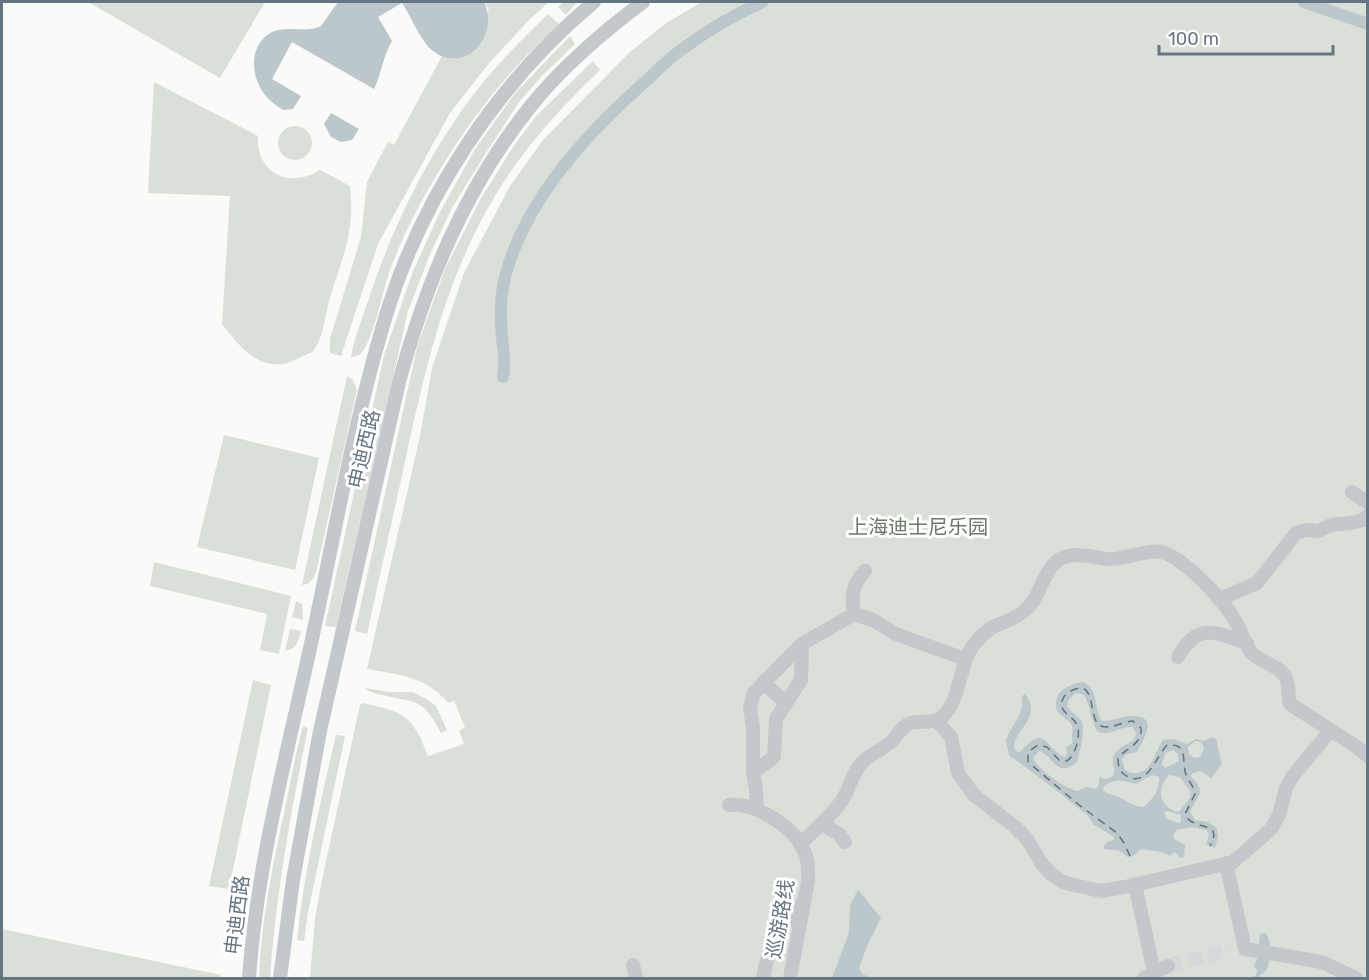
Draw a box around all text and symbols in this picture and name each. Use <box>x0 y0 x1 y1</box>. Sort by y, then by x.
scale bar <box>1159 18 1333 56</box>
text: 100 m <box>1168 28 1219 50</box>
street label: 申迪西路 <box>343 407 385 491</box>
park label: 上海迪士尼乐园 <box>848 515 988 539</box>
street label: 申迪西路 <box>220 874 254 956</box>
street label: 巡游路线 <box>761 878 799 960</box>

